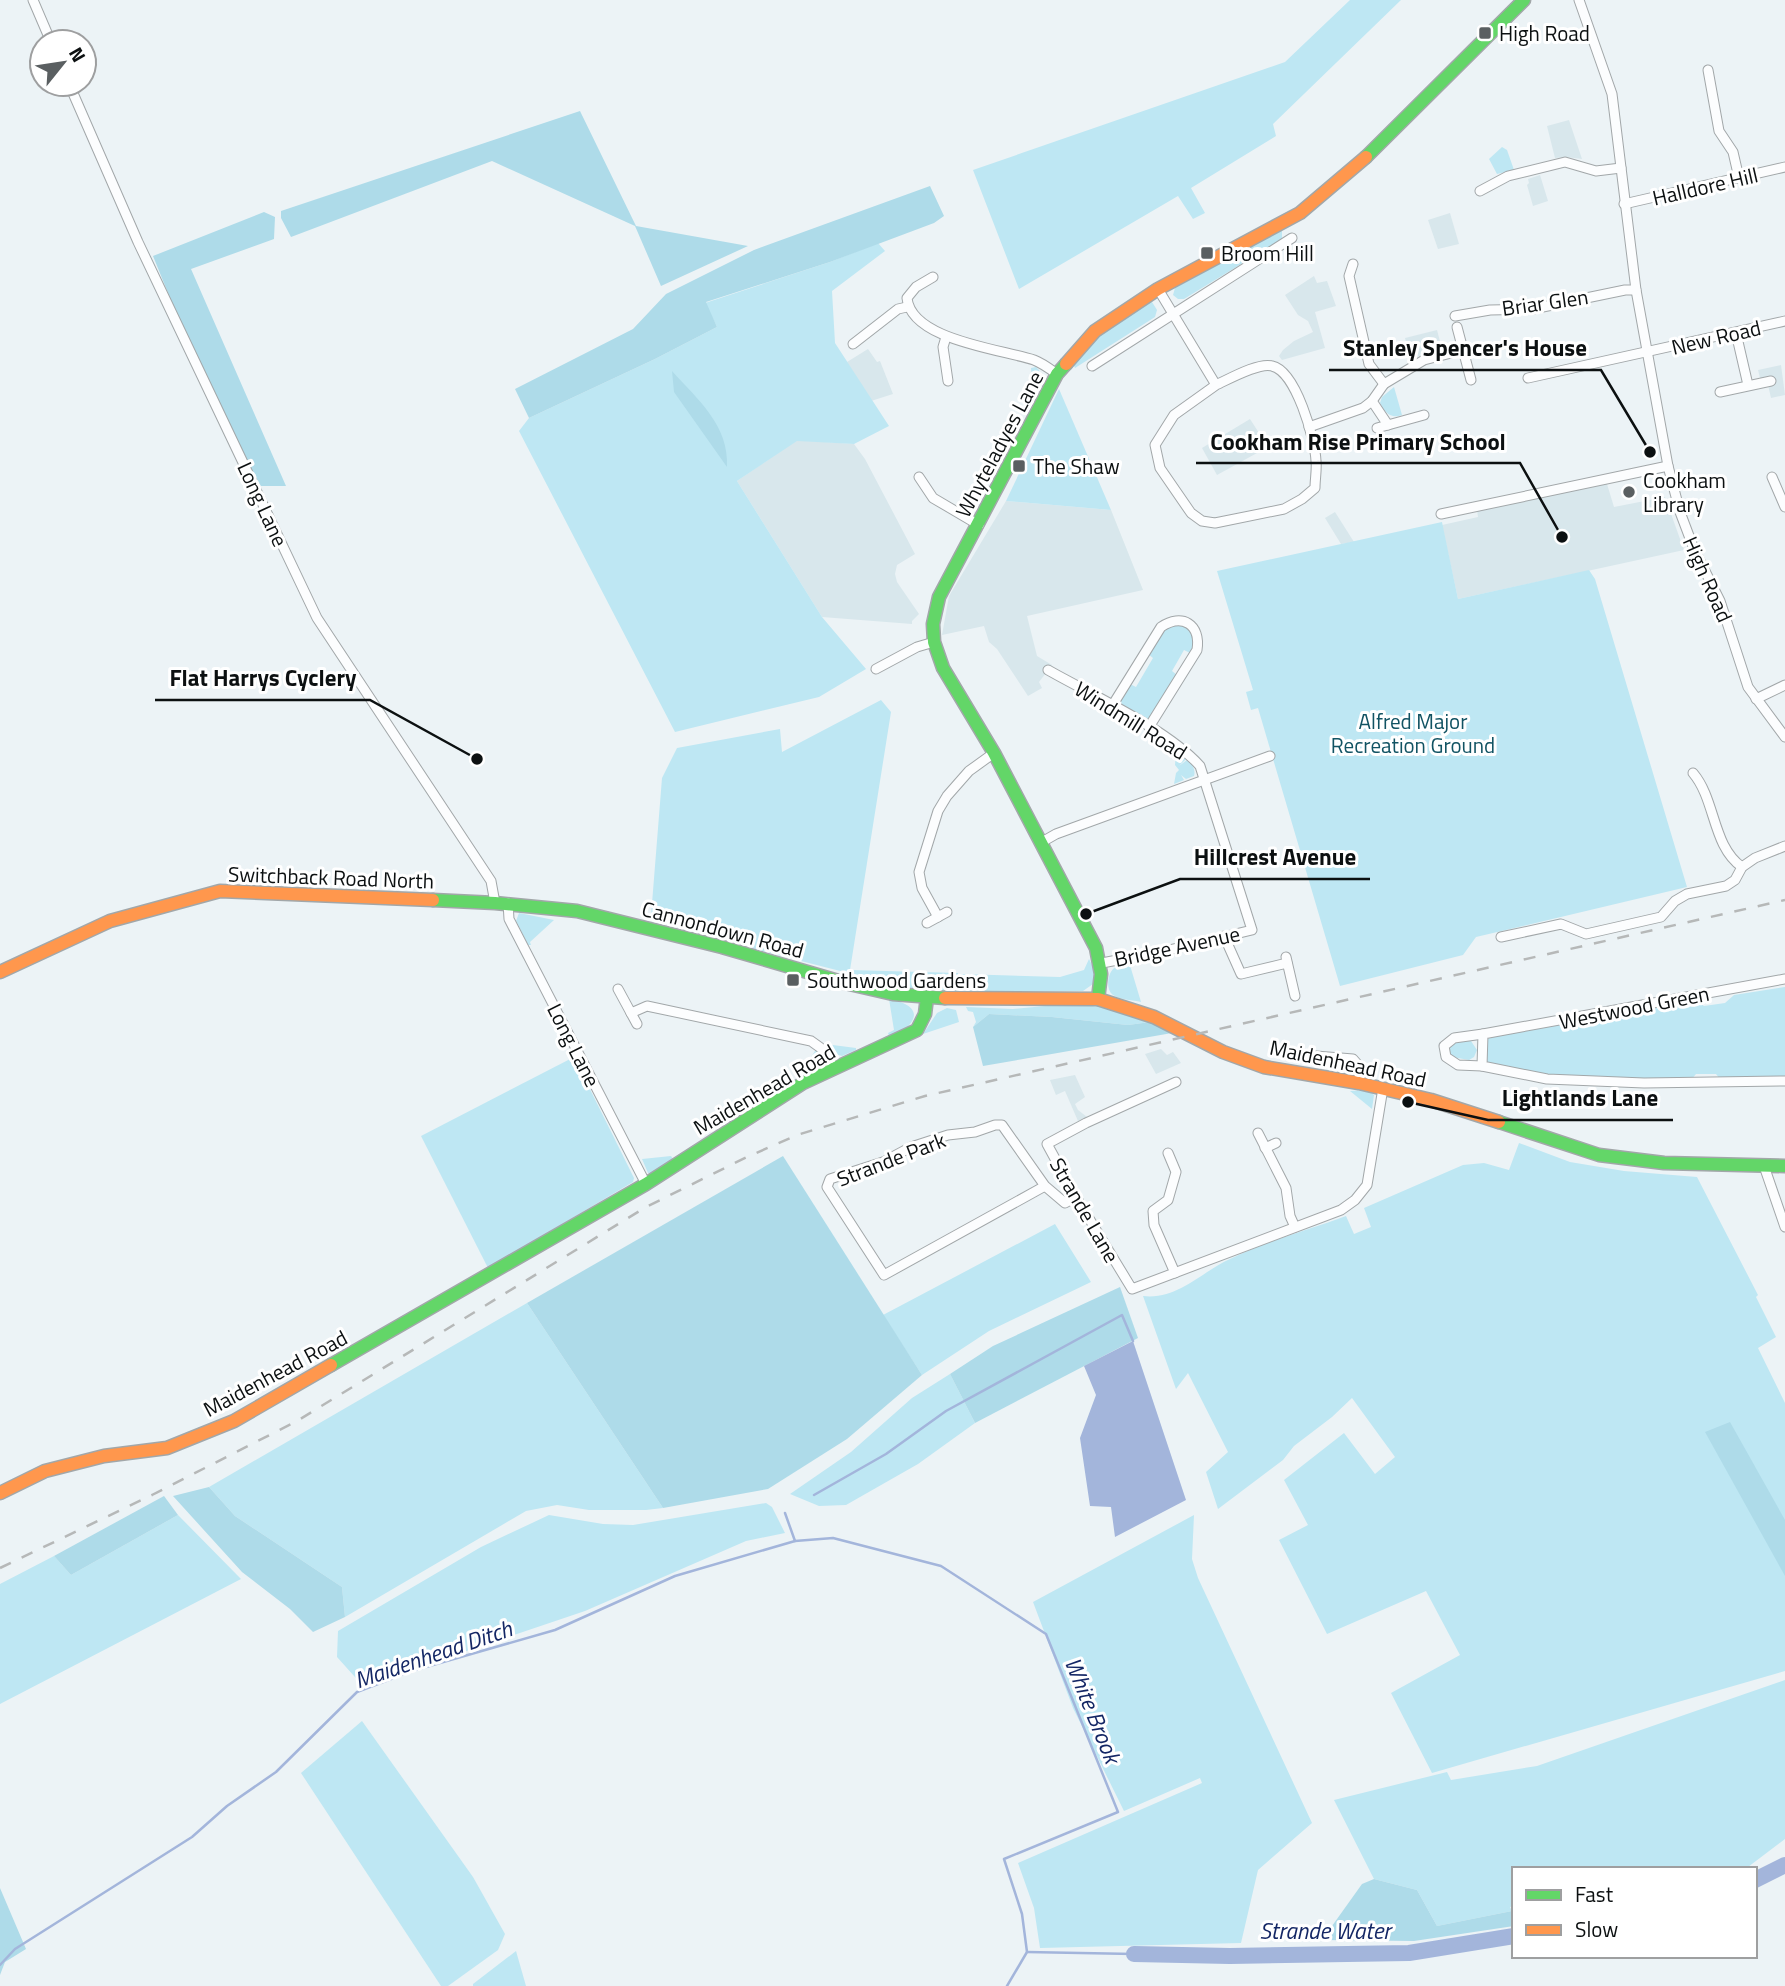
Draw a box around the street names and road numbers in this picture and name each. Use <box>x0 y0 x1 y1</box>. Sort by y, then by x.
street label: Halldore Hill <box>1649 158 1761 214</box>
street label: Briar Glen <box>1500 280 1590 324</box>
street label: New Road <box>1668 311 1764 363</box>
street label: Whyteladyes Lane <box>947 365 1051 523</box>
street label: Long Lane <box>229 456 297 552</box>
street label: High Road <box>1675 531 1741 627</box>
street label: Windmill Road <box>1068 673 1194 767</box>
street label: Switchback Road North <box>227 857 435 897</box>
street label: Cannondown Road <box>639 892 807 966</box>
street label: Bridge Avenue <box>1111 917 1243 975</box>
street label: Westwood Green <box>1556 977 1712 1037</box>
street label: Long Lane <box>539 998 609 1092</box>
street label: Maidenhead Road <box>1267 1031 1429 1095</box>
street label: Maidenhead Road <box>687 1035 841 1143</box>
street label: Strande Park <box>832 1124 950 1194</box>
street label: Strande Lane <box>1042 1152 1128 1268</box>
street label: Maidenhead Road <box>197 1321 353 1425</box>

